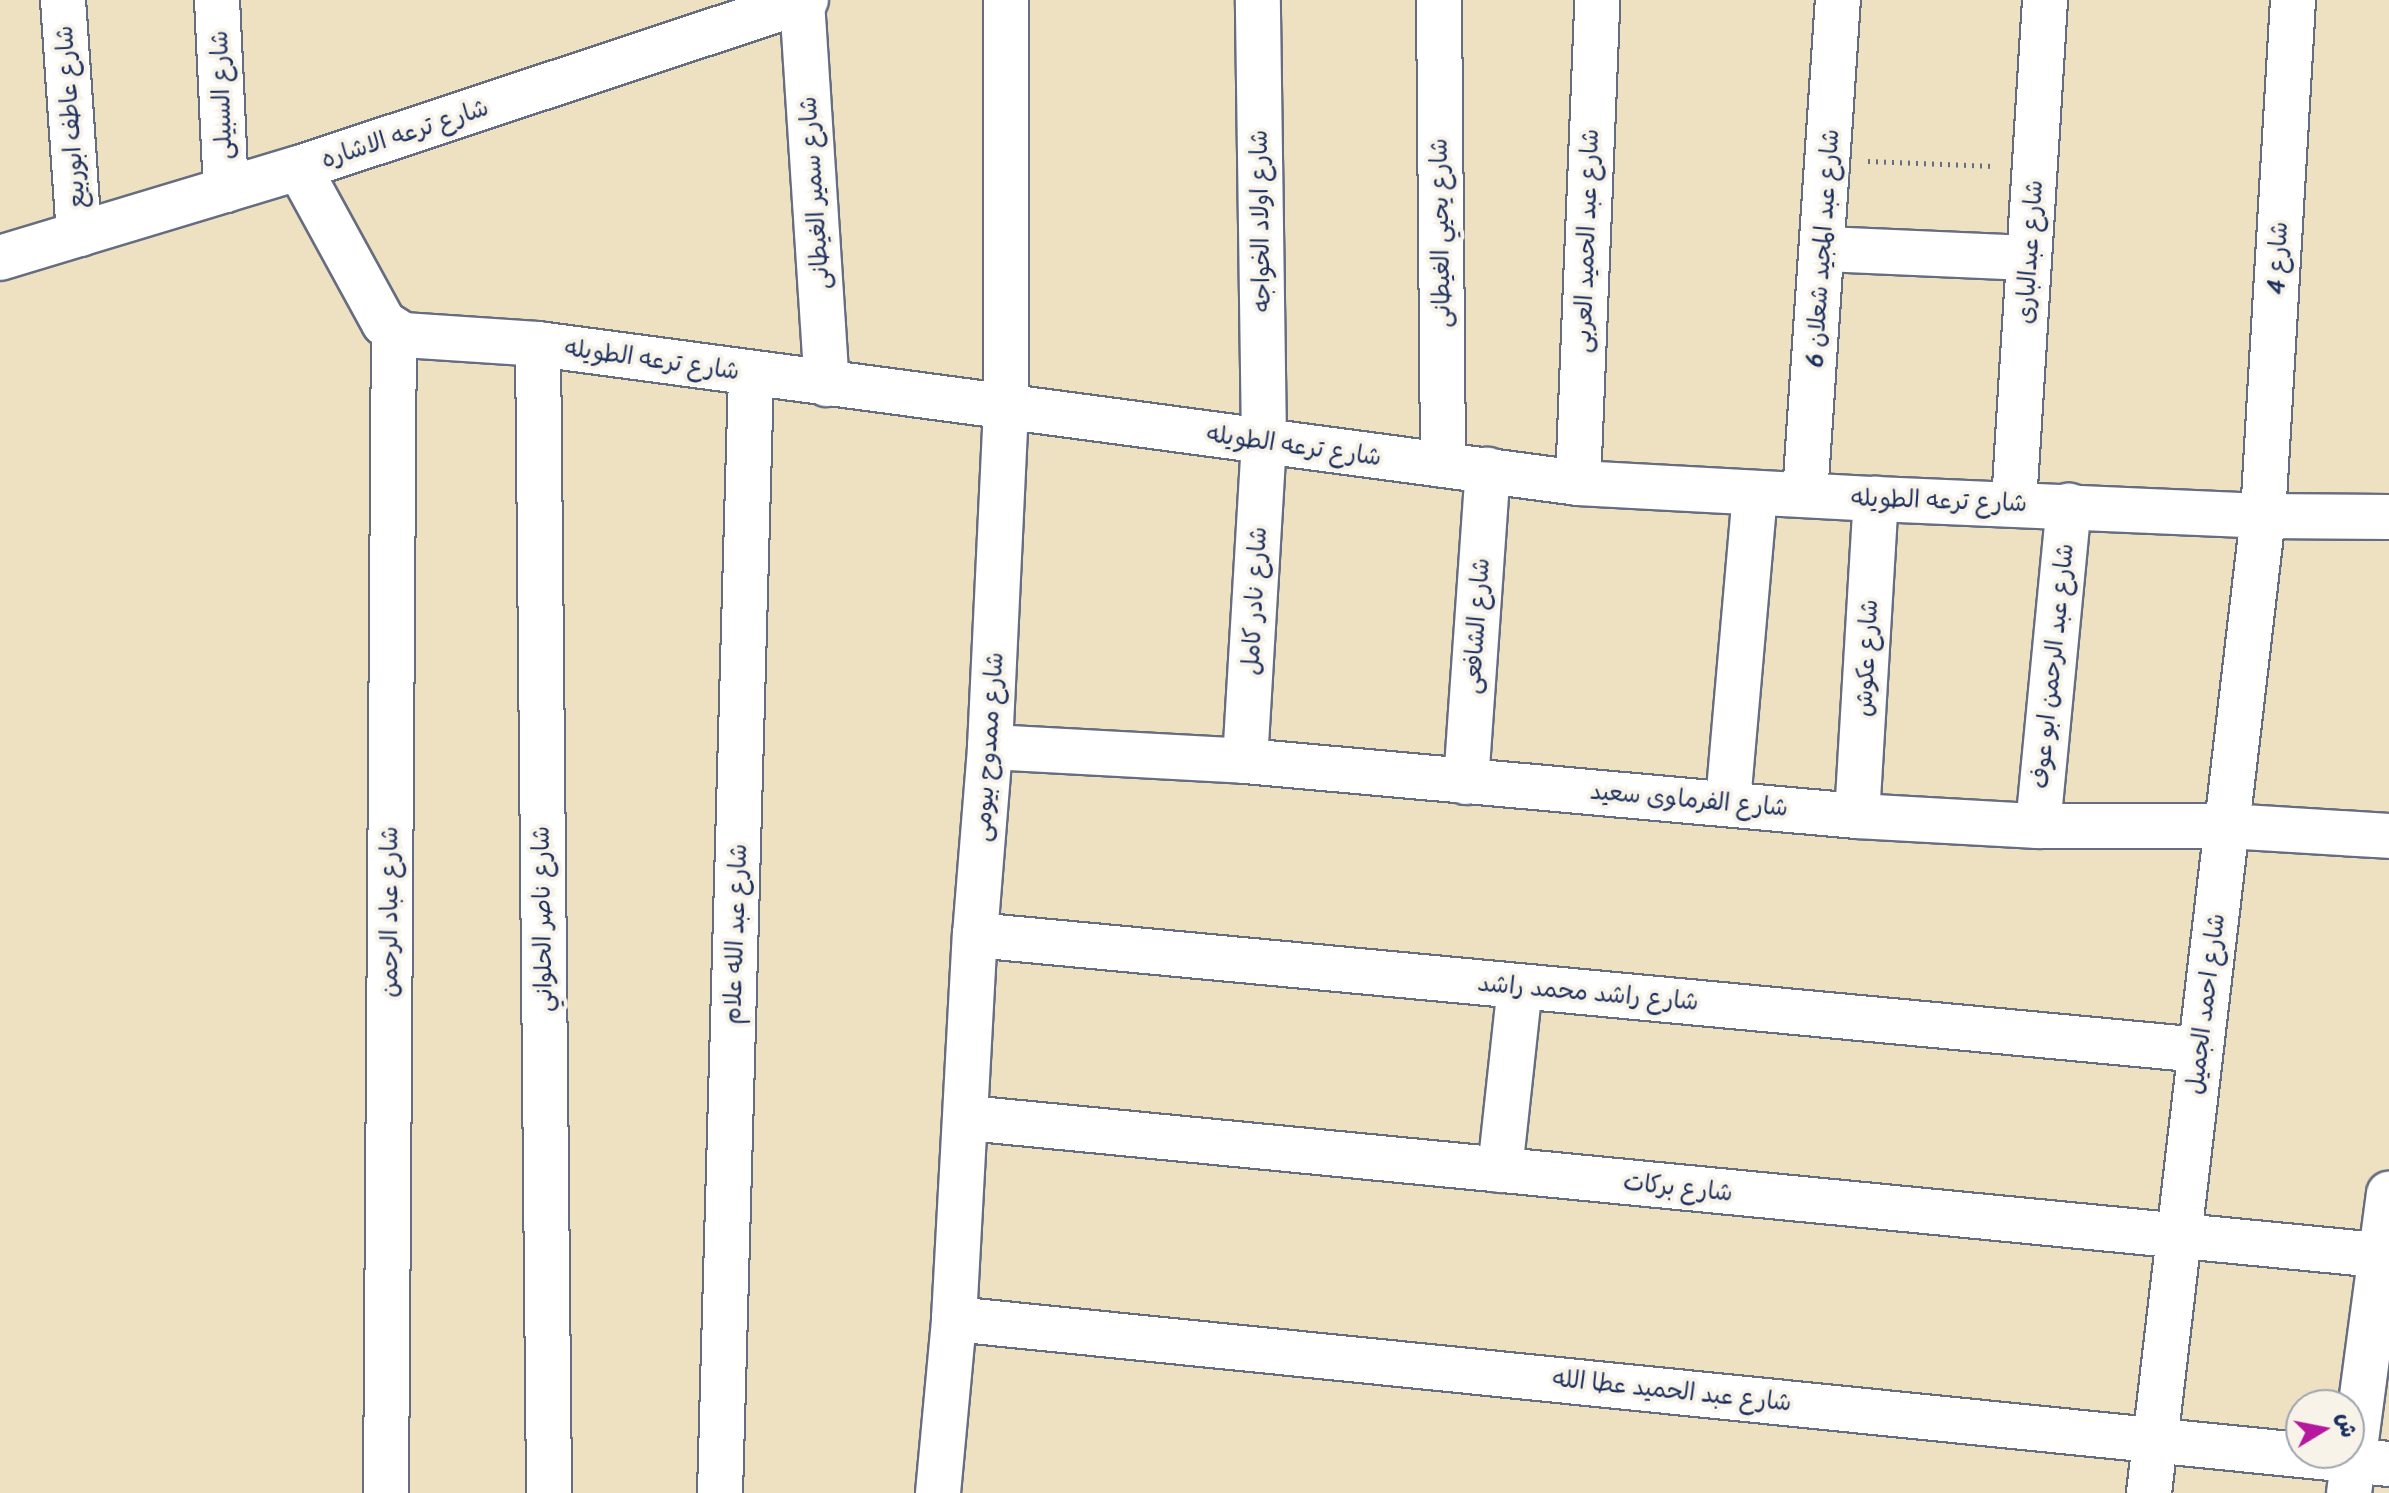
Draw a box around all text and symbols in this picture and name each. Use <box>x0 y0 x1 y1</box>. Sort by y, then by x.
street label: شارع عاطف ابوربيع <box>50 25 92 209</box>
street label: شارع السبيلى <box>205 30 239 160</box>
street label: شارع ترعه الاشاره <box>318 93 492 175</box>
street label: شارع سمير الغيطانى <box>794 95 836 291</box>
street label: شارع عبد الحميد العربى <box>1569 128 1605 354</box>
street label: شارع عبد المجيد شعلان 6 <box>1800 128 1846 368</box>
street label: شارع اولاد الخواجه <box>1245 130 1277 312</box>
street label: شارع يحيي الغيطانى <box>1425 138 1457 328</box>
street label: شارع عبدالبارى <box>2011 179 2049 325</box>
street label: شارع 4 <box>2262 221 2294 295</box>
street label: شارع ترعه الطويله <box>563 333 741 387</box>
street label: شارع ترعه الطويله <box>1205 419 1383 473</box>
street label: شارع ترعه الطويله <box>1850 484 2028 518</box>
street label: شارع نادر كامل <box>1237 526 1273 676</box>
street label: شارع عبد الرحمن ابو عوف <box>2026 542 2080 790</box>
street label: شارع الشافعى <box>1458 557 1496 695</box>
street label: شارع عكوش <box>1850 598 1884 718</box>
street label: شارع ممدوح بيومى <box>968 651 1010 843</box>
street label: شارع الفرماوى سعيد <box>1589 777 1789 823</box>
street label: شارع عباد الرحمن <box>376 826 404 998</box>
street label: شارع ناصر الحلواني <box>527 826 559 1012</box>
street label: شارع عبد الله علام <box>718 843 754 1025</box>
street label: شارع احمد الجميل <box>2181 912 2231 1096</box>
street label: شارع راشد محمد راشد <box>1476 969 1700 1017</box>
street label: شارع بركات <box>1622 1168 1734 1208</box>
street label: شارع عبد الحميد عطا الله <box>1551 1364 1793 1418</box>
north arrow <box>2285 1389 2365 1469</box>
text: ش <box>2326 1410 2368 1440</box>

